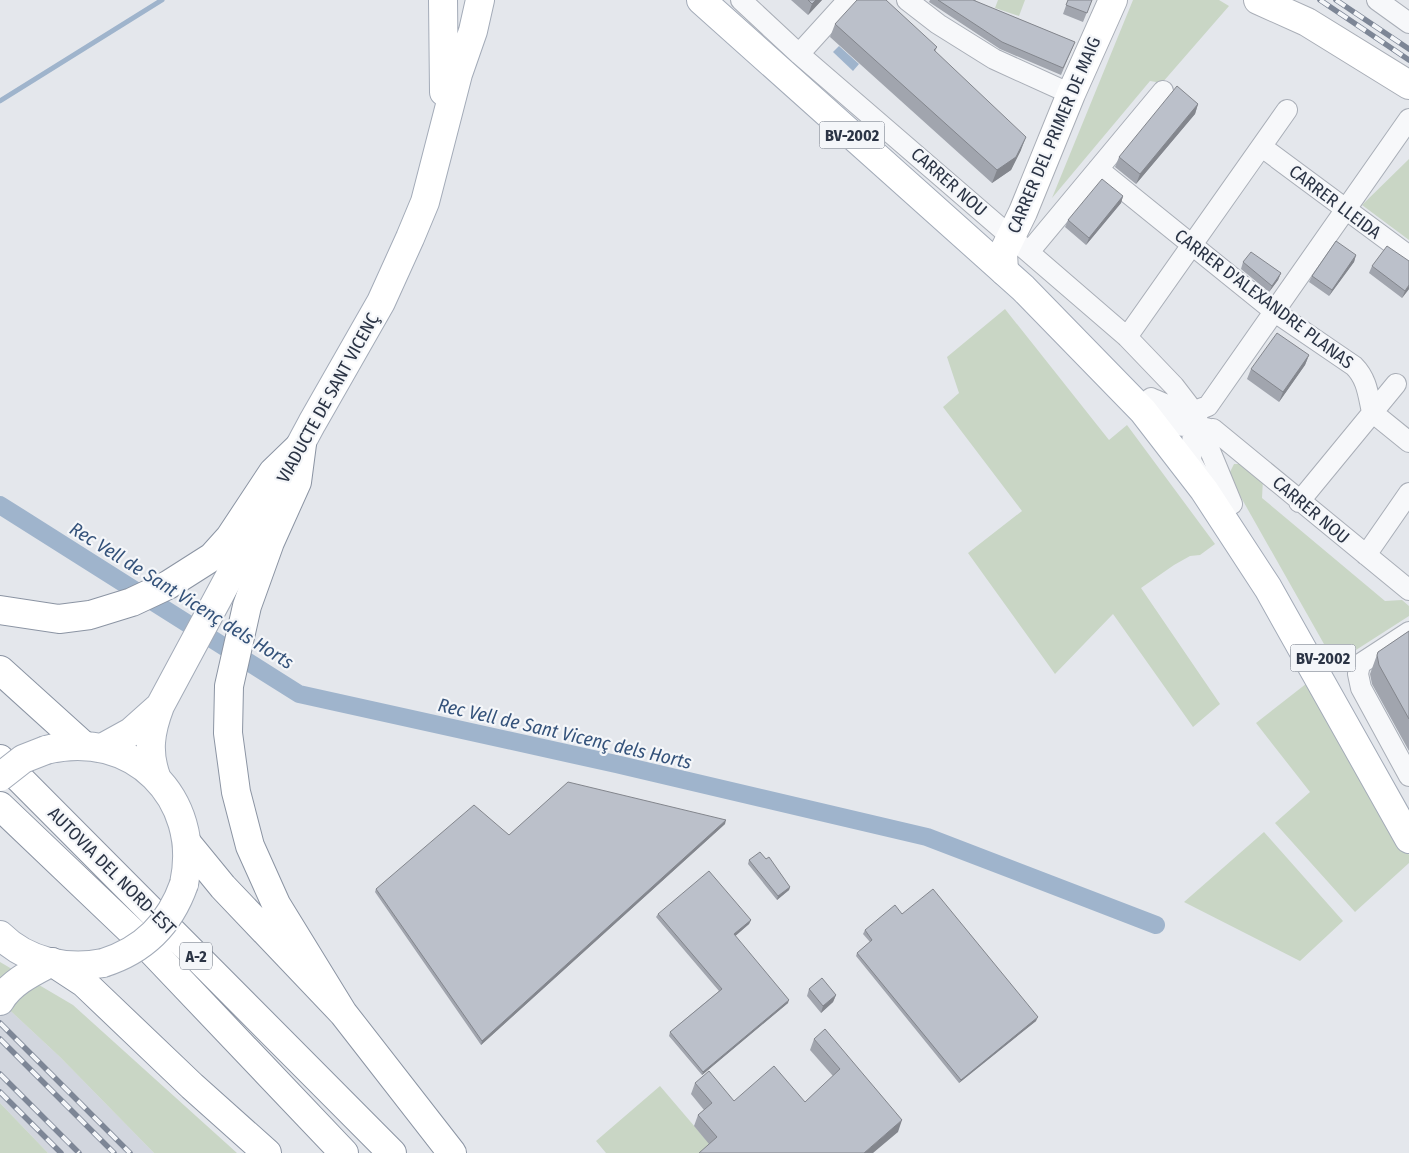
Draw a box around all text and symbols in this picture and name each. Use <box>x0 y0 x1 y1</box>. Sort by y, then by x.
street label: CARRER DEL PRIMER DE MAIG <box>1003 33 1105 237</box>
road number: BV-2002 <box>820 122 884 148</box>
street label: CARRER NOU <box>906 143 992 221</box>
street label: CARRER LLEIDA <box>1285 160 1386 244</box>
street label: CARRER D'ALEXANDRE PLANAS <box>1170 224 1358 374</box>
street label: VIADUCTE DE SANT VICENÇ <box>272 309 384 487</box>
street label: CARRER NOU <box>1268 472 1354 548</box>
water label: Rec Vell de Sant Vicenç dels Horts <box>66 517 298 674</box>
road number: BV-2002 <box>1290 644 1356 671</box>
water label: Rec Vell de Sant Vicenç dels Horts <box>436 693 694 774</box>
street label: AUTOVIA DEL NORD-EST <box>43 802 181 940</box>
road number: A-2 <box>180 942 212 969</box>

